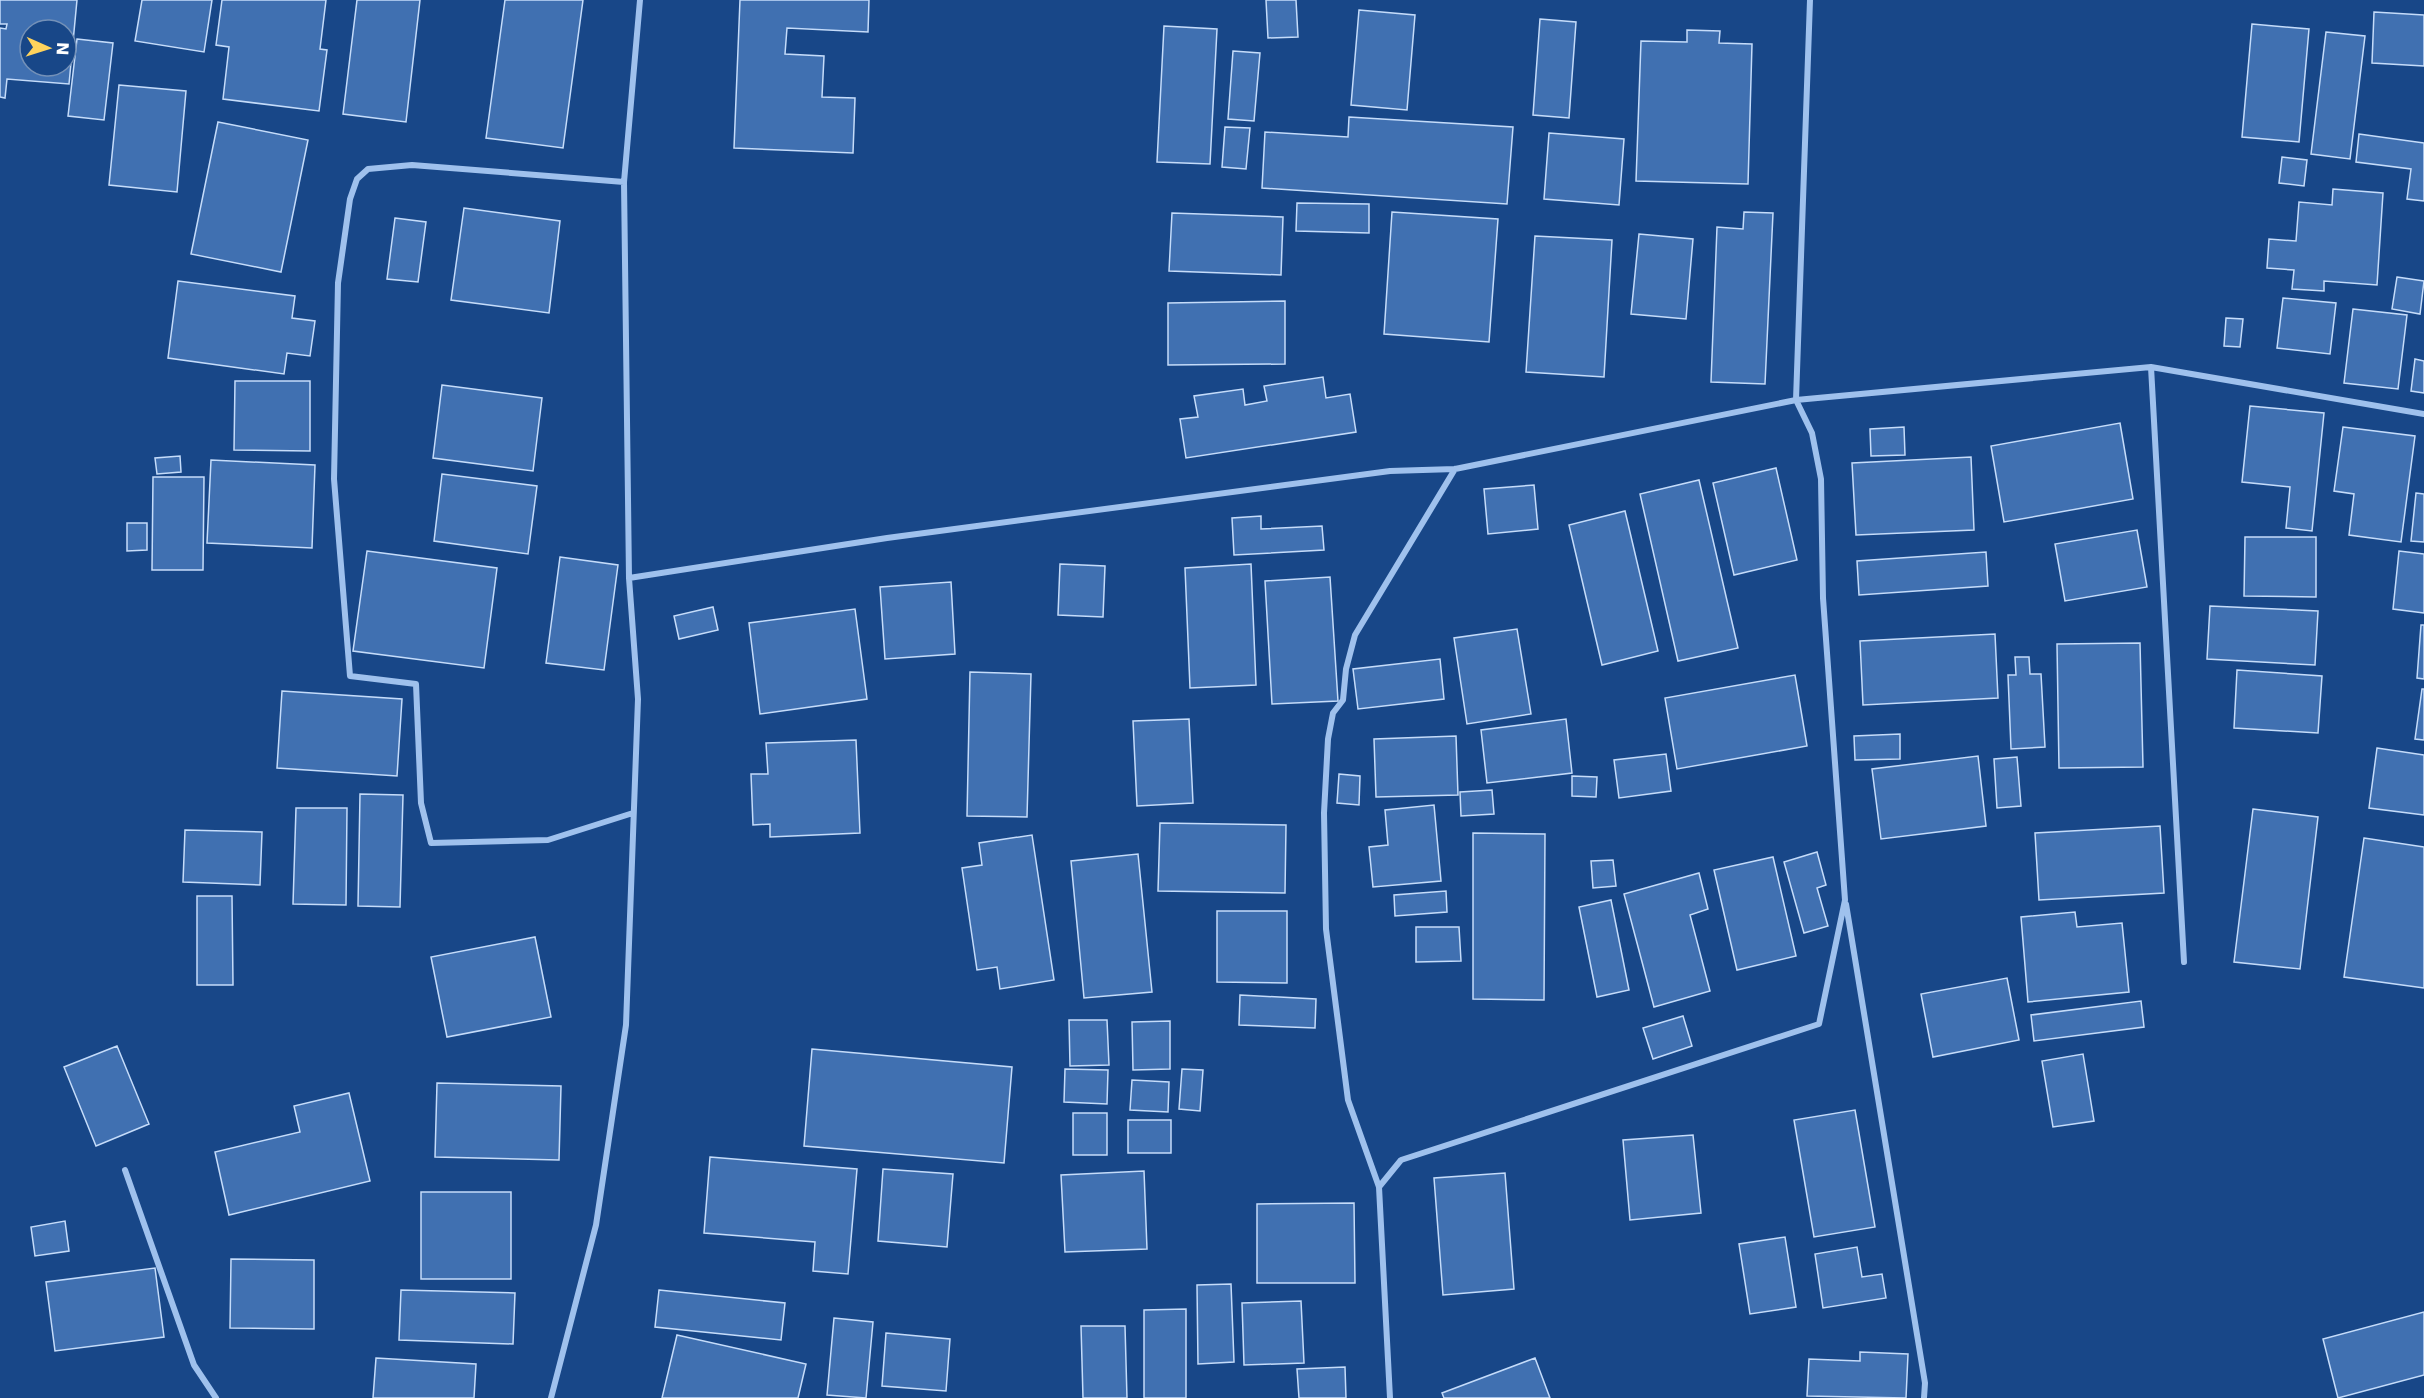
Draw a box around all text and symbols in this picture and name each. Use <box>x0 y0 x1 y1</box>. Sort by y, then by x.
north arrow <box>18 18 78 78</box>
text: N <box>53 42 72 56</box>

